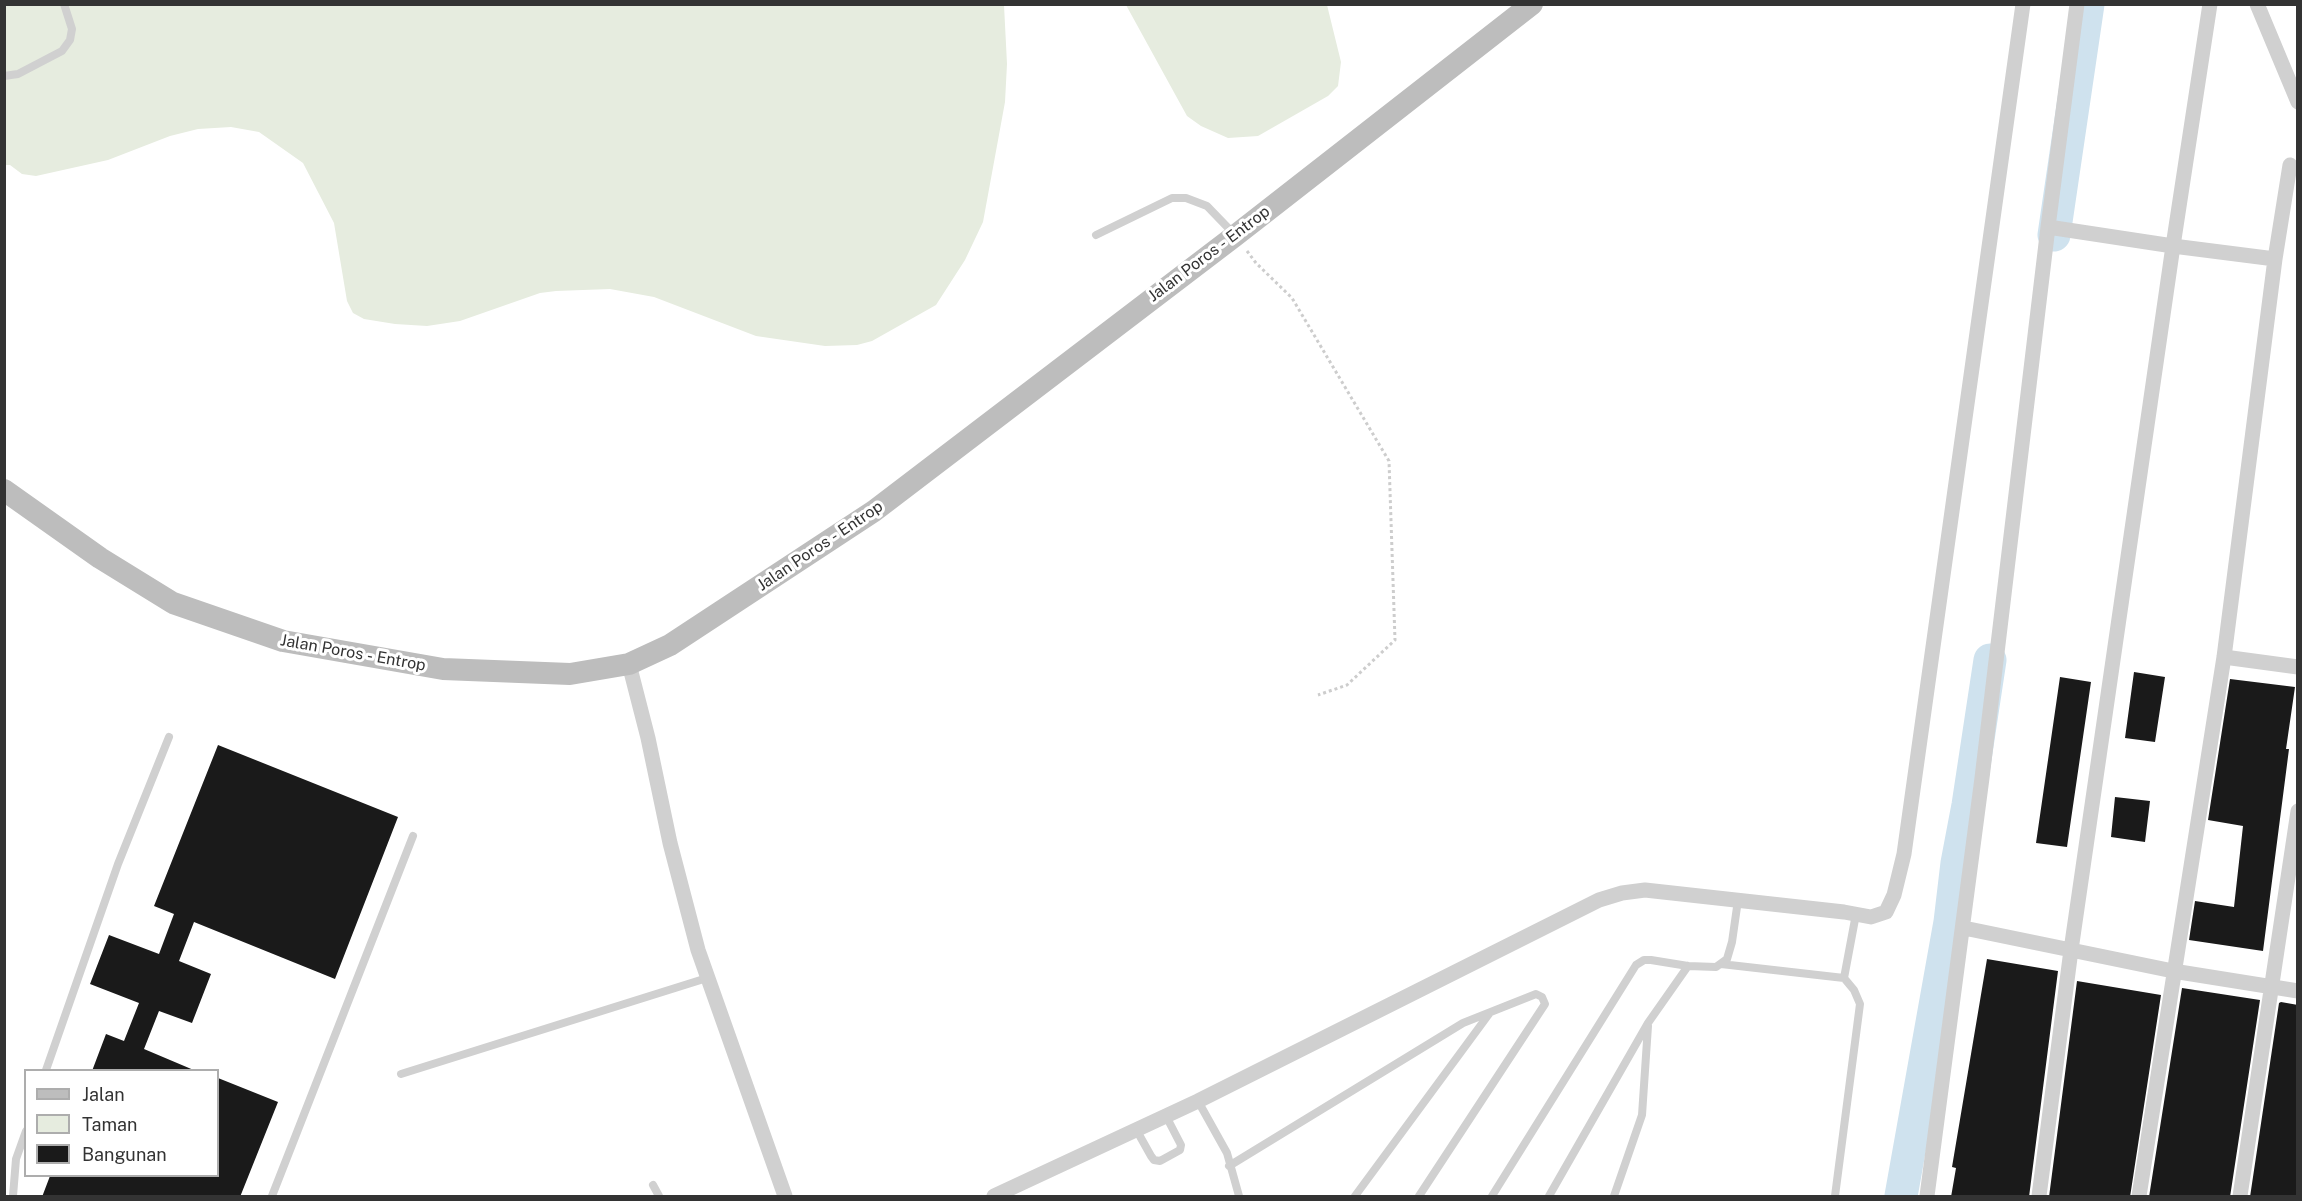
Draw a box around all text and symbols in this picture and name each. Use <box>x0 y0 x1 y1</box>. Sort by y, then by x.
street label: Jalan Poros - Entrop <box>1144 202 1274 306</box>
street label: Jalan Poros - Entrop <box>754 497 886 595</box>
street label: Jalan Poros - Entrop <box>279 631 427 675</box>
legend <box>24 1069 219 1177</box>
text: Jalan <box>82 1084 125 1105</box>
text: Taman <box>82 1114 137 1135</box>
text: Bangunan <box>82 1144 167 1165</box>

